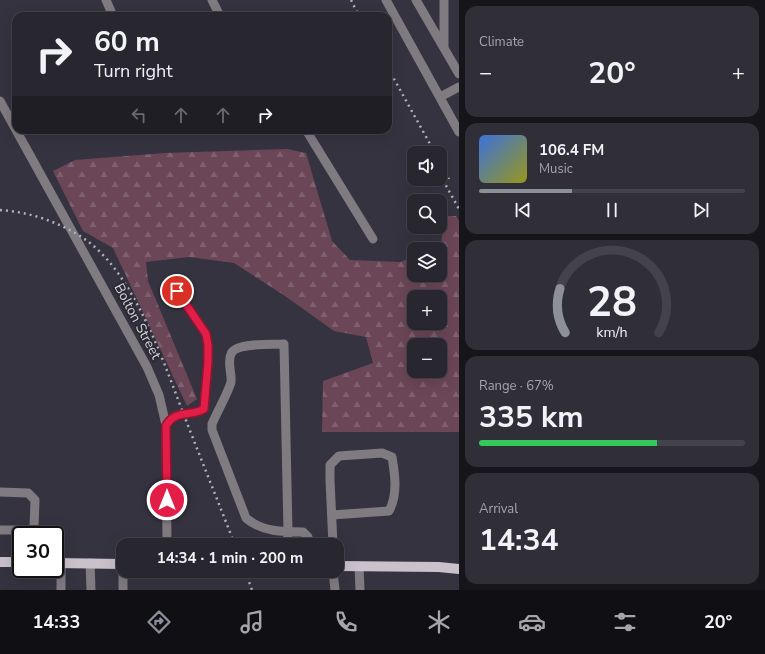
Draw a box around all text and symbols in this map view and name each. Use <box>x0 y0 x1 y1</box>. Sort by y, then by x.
text: 60 m <box>94 23 160 61</box>
icon: right <box>28 28 80 80</box>
text: Climate <box>479 33 524 51</box>
text: 20° <box>588 53 636 94</box>
text: − <box>479 58 492 88</box>
text: + <box>732 58 745 88</box>
text: Turn right <box>94 59 173 83</box>
icon: left <box>128 104 150 126</box>
icon: ahead <box>170 104 192 126</box>
icon: ahead <box>212 104 234 126</box>
icon: right <box>254 104 276 126</box>
text: 106.4 FM <box>539 140 604 160</box>
map controls <box>407 146 447 378</box>
button: sound <box>407 146 447 186</box>
text: Music <box>539 160 573 178</box>
button: search <box>407 194 447 234</box>
icon: previous <box>512 199 534 221</box>
icon: pause <box>601 199 623 221</box>
icon: next <box>690 199 712 221</box>
button: layers <box>407 242 447 282</box>
pin <box>160 274 194 308</box>
text: 28 <box>587 274 637 331</box>
street label: Bolton Street <box>110 280 166 363</box>
icon: arrive <box>166 280 188 302</box>
button: + <box>407 290 447 330</box>
text: km/h <box>596 323 628 342</box>
button: − <box>407 338 447 378</box>
text: Range · 67% <box>479 377 554 395</box>
text: 335 km <box>479 397 584 438</box>
position arrow <box>146 479 188 521</box>
text: Arrival <box>479 500 518 518</box>
text: 14:34 <box>479 520 558 561</box>
speed limit sign: 30 <box>12 526 64 578</box>
text: 14:34 · 1 min · 200 m <box>157 548 303 568</box>
icon: directions <box>145 608 173 636</box>
icon: music <box>238 608 266 636</box>
icon: phone <box>332 608 360 636</box>
icon: climate <box>425 608 453 636</box>
icon: car <box>518 608 546 636</box>
icon: filters <box>611 608 639 636</box>
text: 14:33 <box>33 610 80 634</box>
text: 20° <box>704 610 732 634</box>

